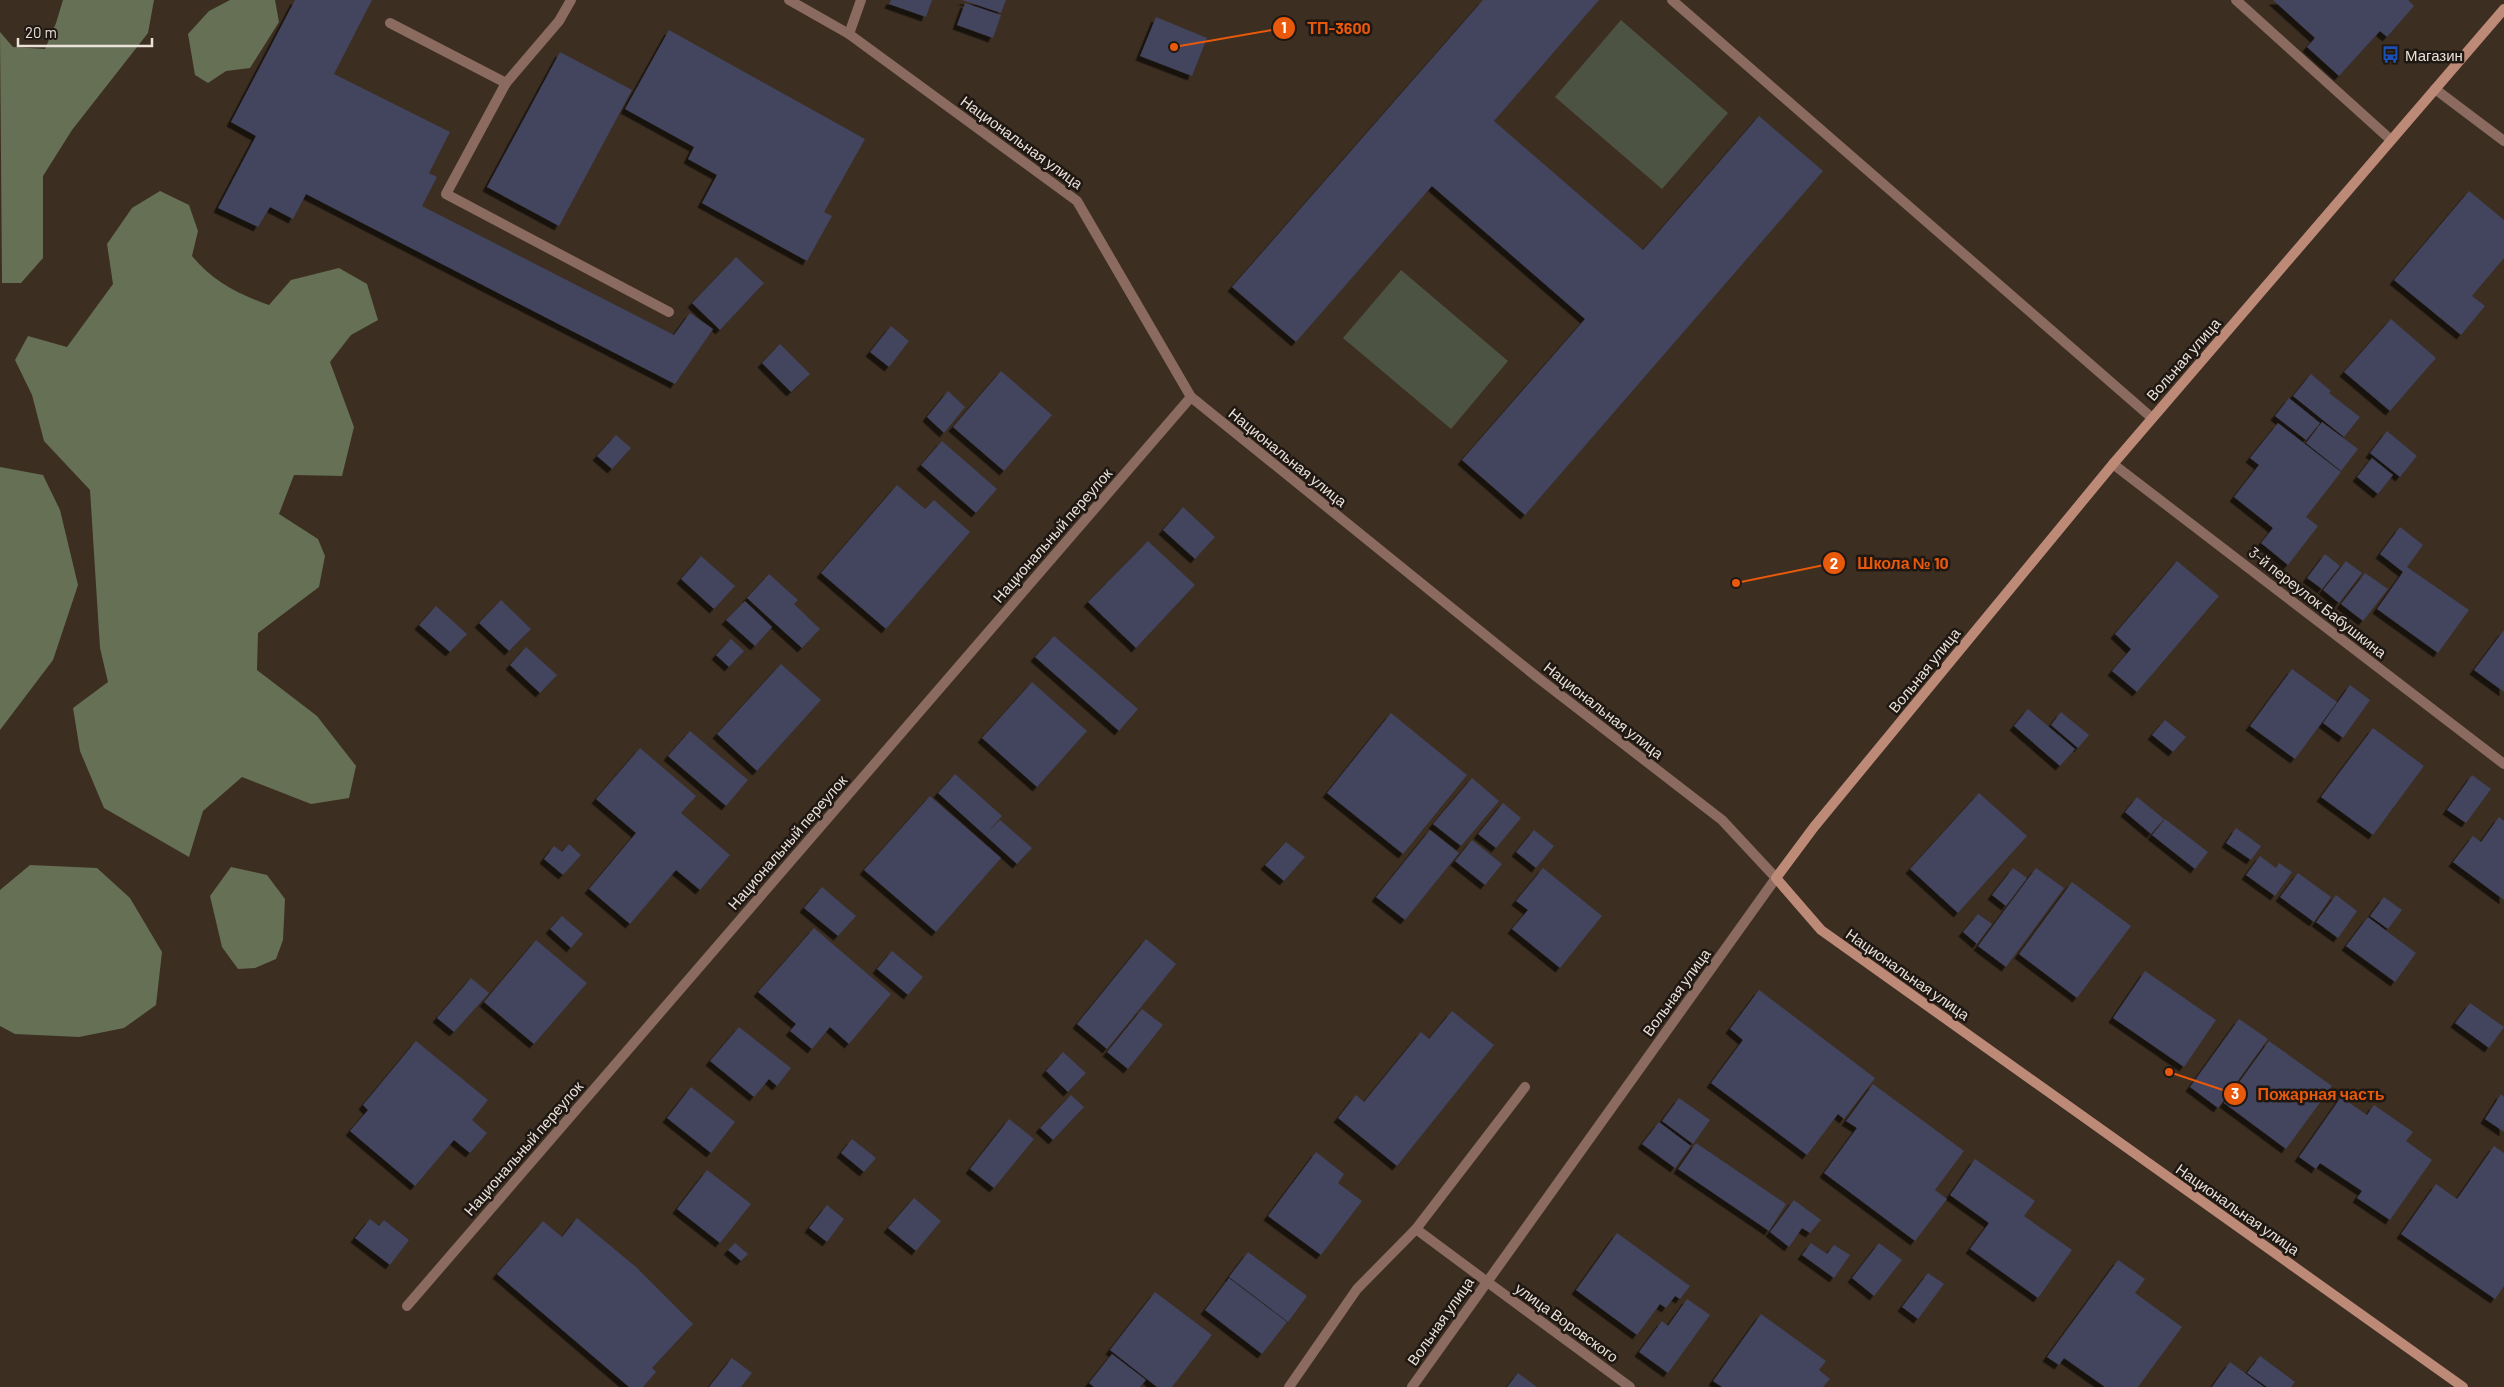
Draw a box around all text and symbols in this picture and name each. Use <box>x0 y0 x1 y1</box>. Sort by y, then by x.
callout: ТП-3600 <box>1272 13 1380 44</box>
scale bar <box>18 15 151 47</box>
text: 1 <box>1281 18 1287 36</box>
text: ТП-3600 <box>1307 18 1371 37</box>
text: 20 m <box>25 23 57 41</box>
bus stop icon: Магазин <box>2381 45 2401 65</box>
place label: Магазин <box>2405 46 2463 64</box>
street label: Национальная улица <box>957 92 1087 193</box>
street label: Вольная улица <box>2142 314 2224 404</box>
street label: Национальная улица <box>1225 404 1351 511</box>
street label: Национальный переулок <box>989 464 1116 606</box>
street label: 3-й переулок Бабушкина <box>2246 543 2391 662</box>
callout: Школа № 10 <box>1822 548 1958 579</box>
text: Школа № 10 <box>1857 553 1949 572</box>
text: 2 <box>1830 554 1838 572</box>
street label: Вольная улица <box>1884 624 1964 716</box>
street label: Национальная улица <box>1541 658 1668 763</box>
street label: Национальный переулок <box>724 771 851 913</box>
street label: Национальная улица <box>1843 925 1974 1024</box>
street label: Вольная улица <box>1638 944 1714 1039</box>
street label: Национальный переулок <box>460 1077 587 1219</box>
callout: Пожарная часть <box>2222 1078 2394 1109</box>
text: 3 <box>2231 1084 2239 1102</box>
text: Пожарная часть <box>2257 1084 2385 1103</box>
street label: Национальная улица <box>2173 1160 2304 1259</box>
street label: Вольная улица <box>1403 1273 1477 1369</box>
street label: улица Воровского <box>1512 1279 1622 1365</box>

